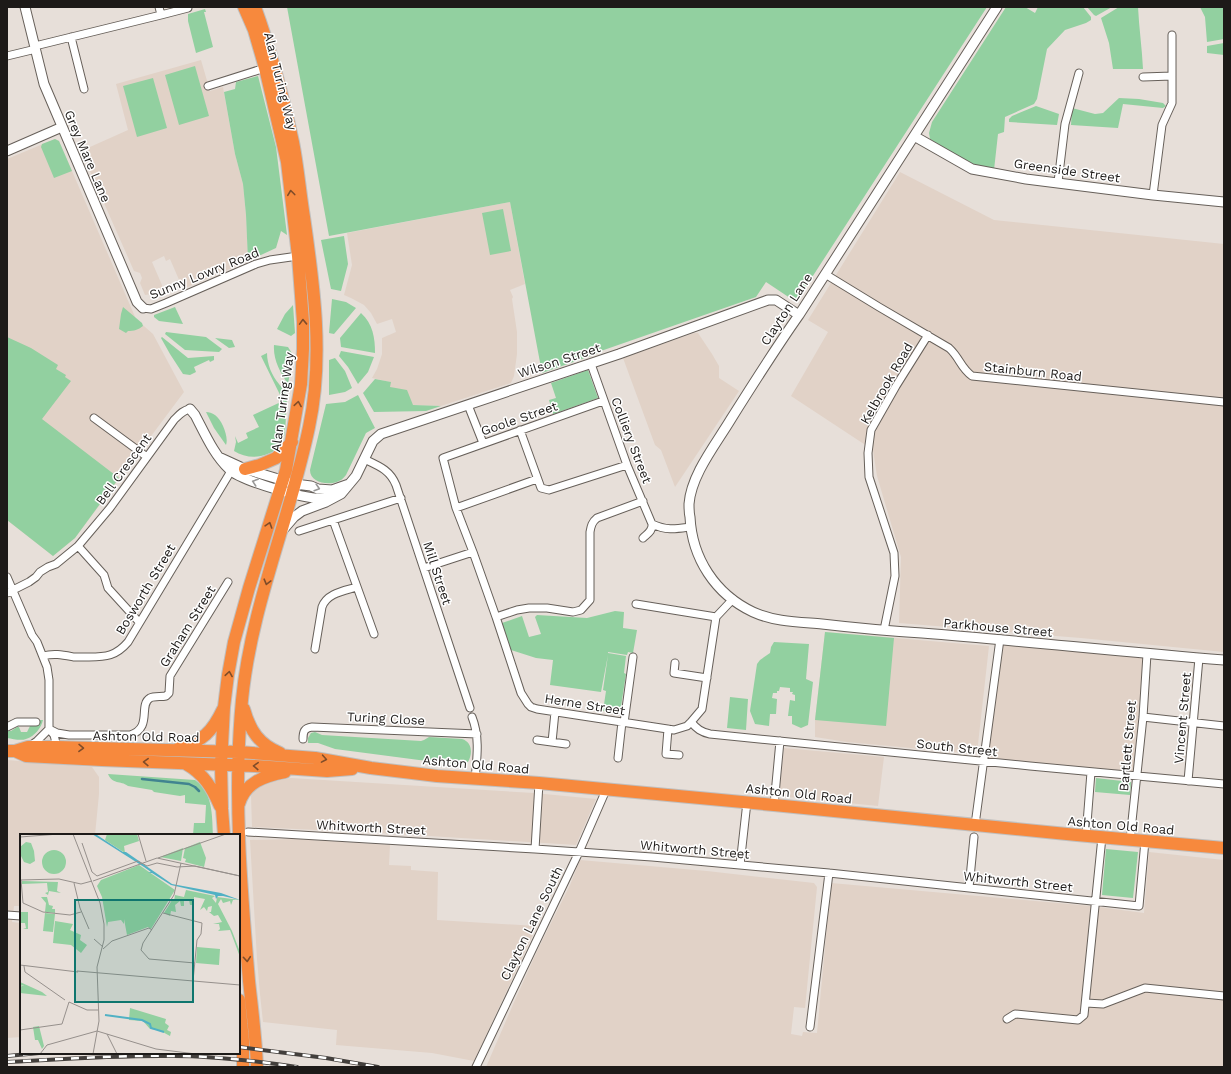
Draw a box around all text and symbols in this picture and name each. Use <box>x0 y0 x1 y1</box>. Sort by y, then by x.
street label: Alan Turing Way <box>261 31 300 132</box>
street label: Grey Mare Lane <box>61 108 114 205</box>
street label: Greenside Street <box>1013 156 1122 185</box>
one-way arrow <box>287 189 296 196</box>
street label: Sunny Lowry Road <box>147 245 261 302</box>
street label: Clayton Lane <box>758 270 815 348</box>
one-way arrow <box>298 319 307 325</box>
street label: Wilson Street <box>516 340 603 381</box>
street label: Kelbrook Road <box>857 340 916 427</box>
street label: Alan Turing Way <box>268 351 297 453</box>
street label: Stainburn Road <box>983 359 1083 384</box>
street label: Colliery Street <box>608 395 655 486</box>
street label: Goole Street <box>479 398 560 439</box>
one-way arrow <box>293 401 302 407</box>
street label: Bell Crescent <box>93 430 155 508</box>
one-way arrow <box>252 478 259 487</box>
one-way arrow <box>313 483 320 492</box>
one-way arrow <box>264 522 273 529</box>
street label: Mill Street <box>420 540 455 607</box>
street label: Bosworth Street <box>112 541 179 637</box>
one-way arrow <box>263 579 271 585</box>
street label: Graham Street <box>156 582 219 670</box>
street label: Parkhouse Street <box>943 615 1054 640</box>
one-way arrow <box>224 671 232 677</box>
street label: Vincent Street <box>1171 671 1194 764</box>
street label: Herne Street <box>544 691 627 718</box>
street label: Bartlett Street <box>1116 699 1139 792</box>
street label: Turing Close <box>347 709 425 728</box>
street label: Ashton Old Road <box>92 728 200 745</box>
street label: South Street <box>916 736 999 759</box>
one-way arrow <box>78 744 84 752</box>
street label: Ashton Old Road <box>422 752 530 777</box>
one-way arrow <box>320 754 327 763</box>
one-way arrow <box>143 758 149 766</box>
one-way arrow <box>253 762 259 771</box>
street label: Ashton Old Road <box>745 780 853 807</box>
street label: Ashton Old Road <box>1067 813 1175 838</box>
street label: Whitworth Street <box>316 817 427 838</box>
inset map <box>20 834 240 1054</box>
street label: Whitworth Street <box>640 837 751 862</box>
street label: Clayton Lane South <box>497 864 566 983</box>
street label: Whitworth Street <box>963 868 1074 895</box>
one-way arrow <box>243 956 252 962</box>

